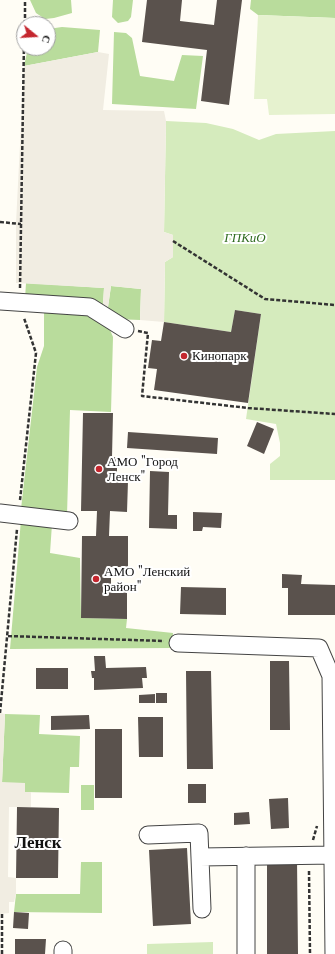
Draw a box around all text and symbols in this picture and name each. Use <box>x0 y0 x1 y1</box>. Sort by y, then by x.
north arrow <box>16 16 56 56</box>
text: С <box>39 33 54 45</box>
park label: ГПКиО <box>224 230 266 246</box>
place label: Кинопарк <box>192 348 247 364</box>
marker: Кинопарк <box>179 351 189 361</box>
place label: АМО "Город Ленск" <box>107 454 178 485</box>
marker: АМО "Город Ленск" <box>94 464 104 474</box>
place label: АМО "Ленский район" <box>104 564 190 595</box>
marker: АМО "Ленский район" <box>91 574 101 584</box>
district label: Ленск <box>14 833 62 853</box>

